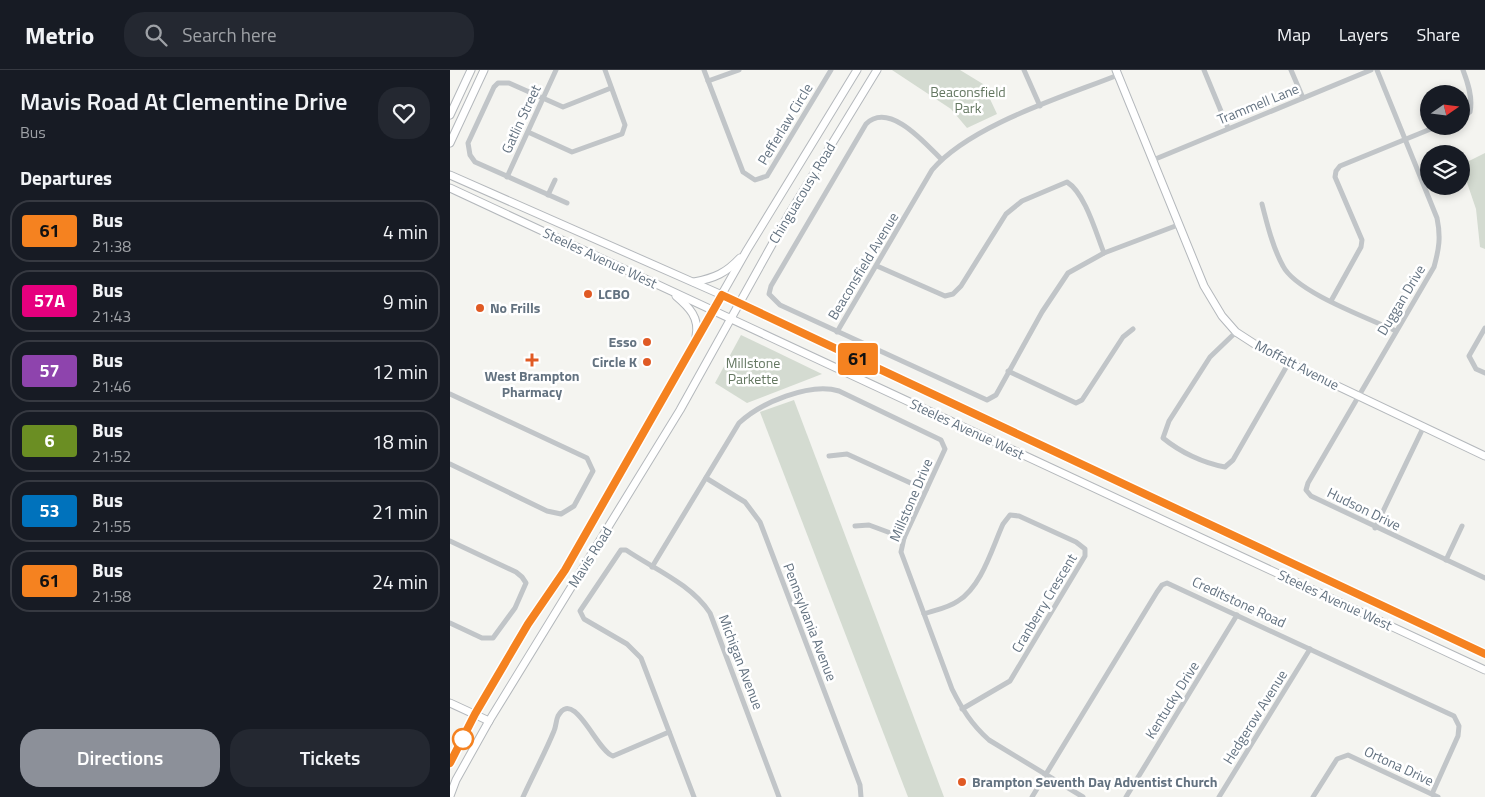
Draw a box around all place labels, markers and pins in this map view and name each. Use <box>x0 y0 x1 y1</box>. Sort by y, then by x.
place label: LCBO <box>598 283 630 304</box>
marker: LCBO <box>582 288 594 300</box>
place label: No Frills <box>490 297 541 318</box>
marker: No Frills <box>474 302 486 314</box>
place label: Esso <box>609 331 637 352</box>
marker: Esso <box>641 336 653 348</box>
place label: Circle K <box>592 351 638 372</box>
marker: West Brampton Pharmacy <box>526 354 538 366</box>
marker: Circle K <box>641 356 653 368</box>
place label: West Brampton Pharmacy <box>484 365 580 402</box>
unlabelled marker <box>452 728 474 750</box>
place label: Brampton Seventh Day Adventist Church <box>972 771 1218 792</box>
marker: Brampton Seventh Day Adventist Church <box>956 776 968 788</box>

